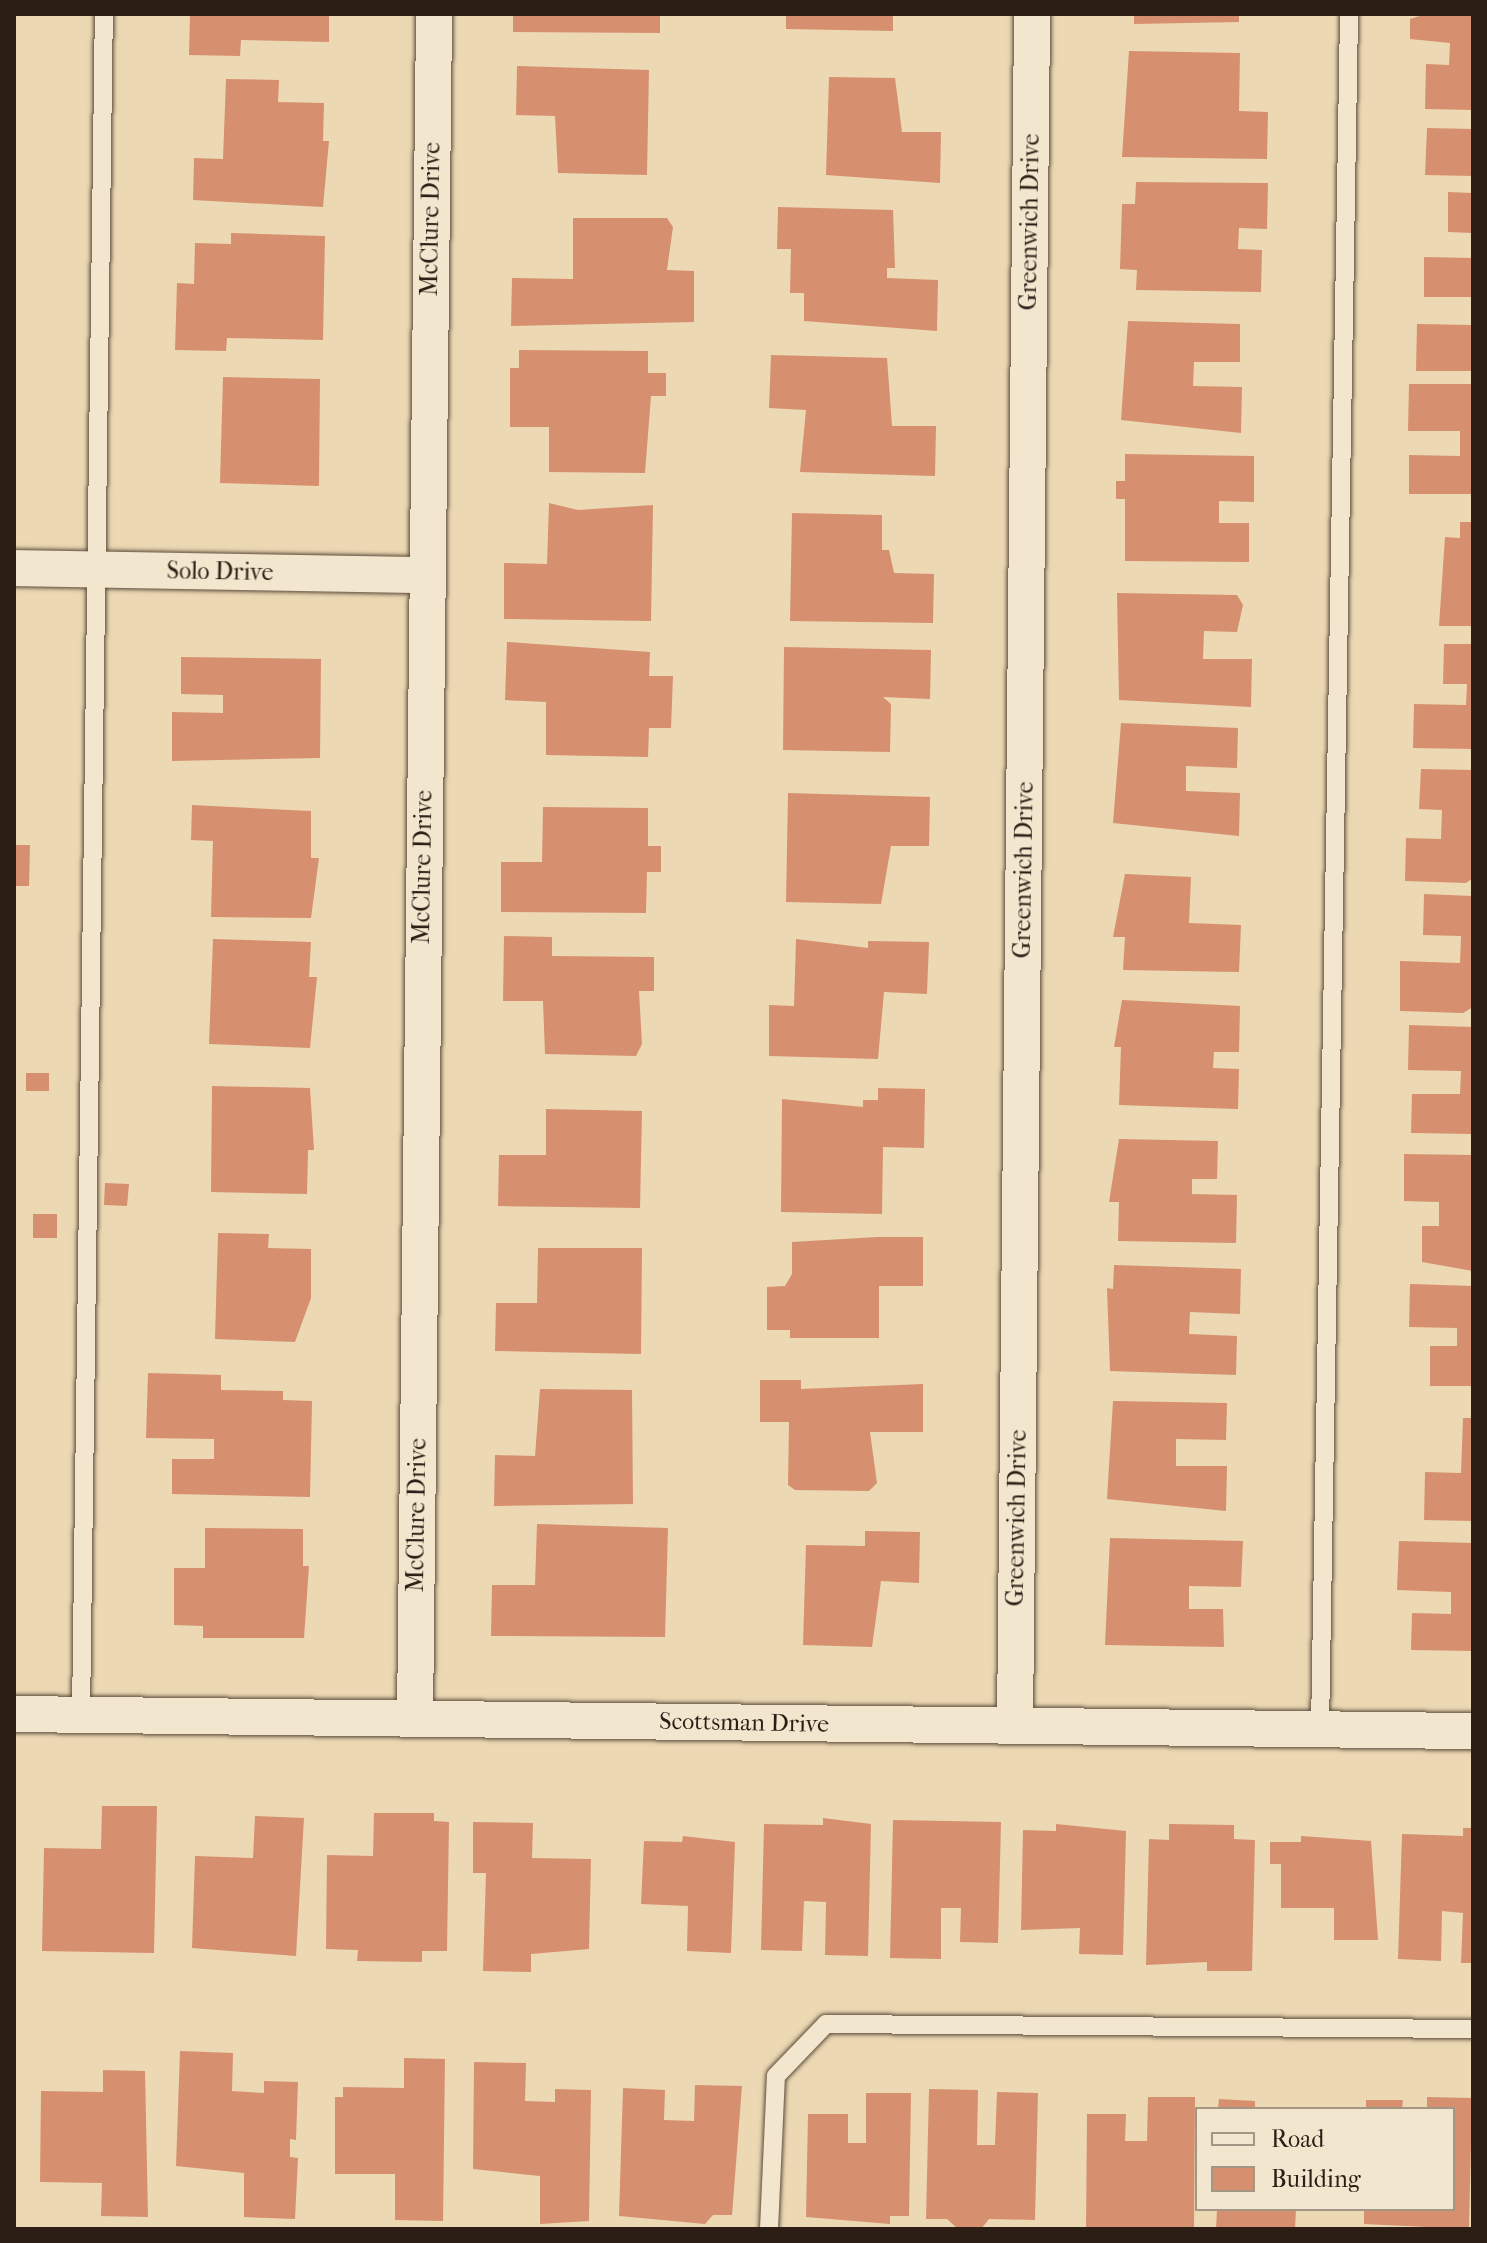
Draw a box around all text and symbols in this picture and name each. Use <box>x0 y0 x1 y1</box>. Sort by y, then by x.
street label: Greenwich Drive <box>1014 133 1046 311</box>
street label: McClure Drive <box>415 142 447 296</box>
street label: Solo Drive <box>166 557 274 587</box>
street label: Greenwich Drive <box>1008 781 1040 959</box>
street label: McClure Drive <box>407 790 439 944</box>
street label: Greenwich Drive <box>1001 1429 1033 1607</box>
street label: McClure Drive <box>401 1438 433 1592</box>
street label: Scottsman Drive <box>659 1707 829 1739</box>
legend <box>1195 2107 1455 2211</box>
text: Road <box>1271 2125 1324 2153</box>
text: Building <box>1271 2165 1361 2193</box>

